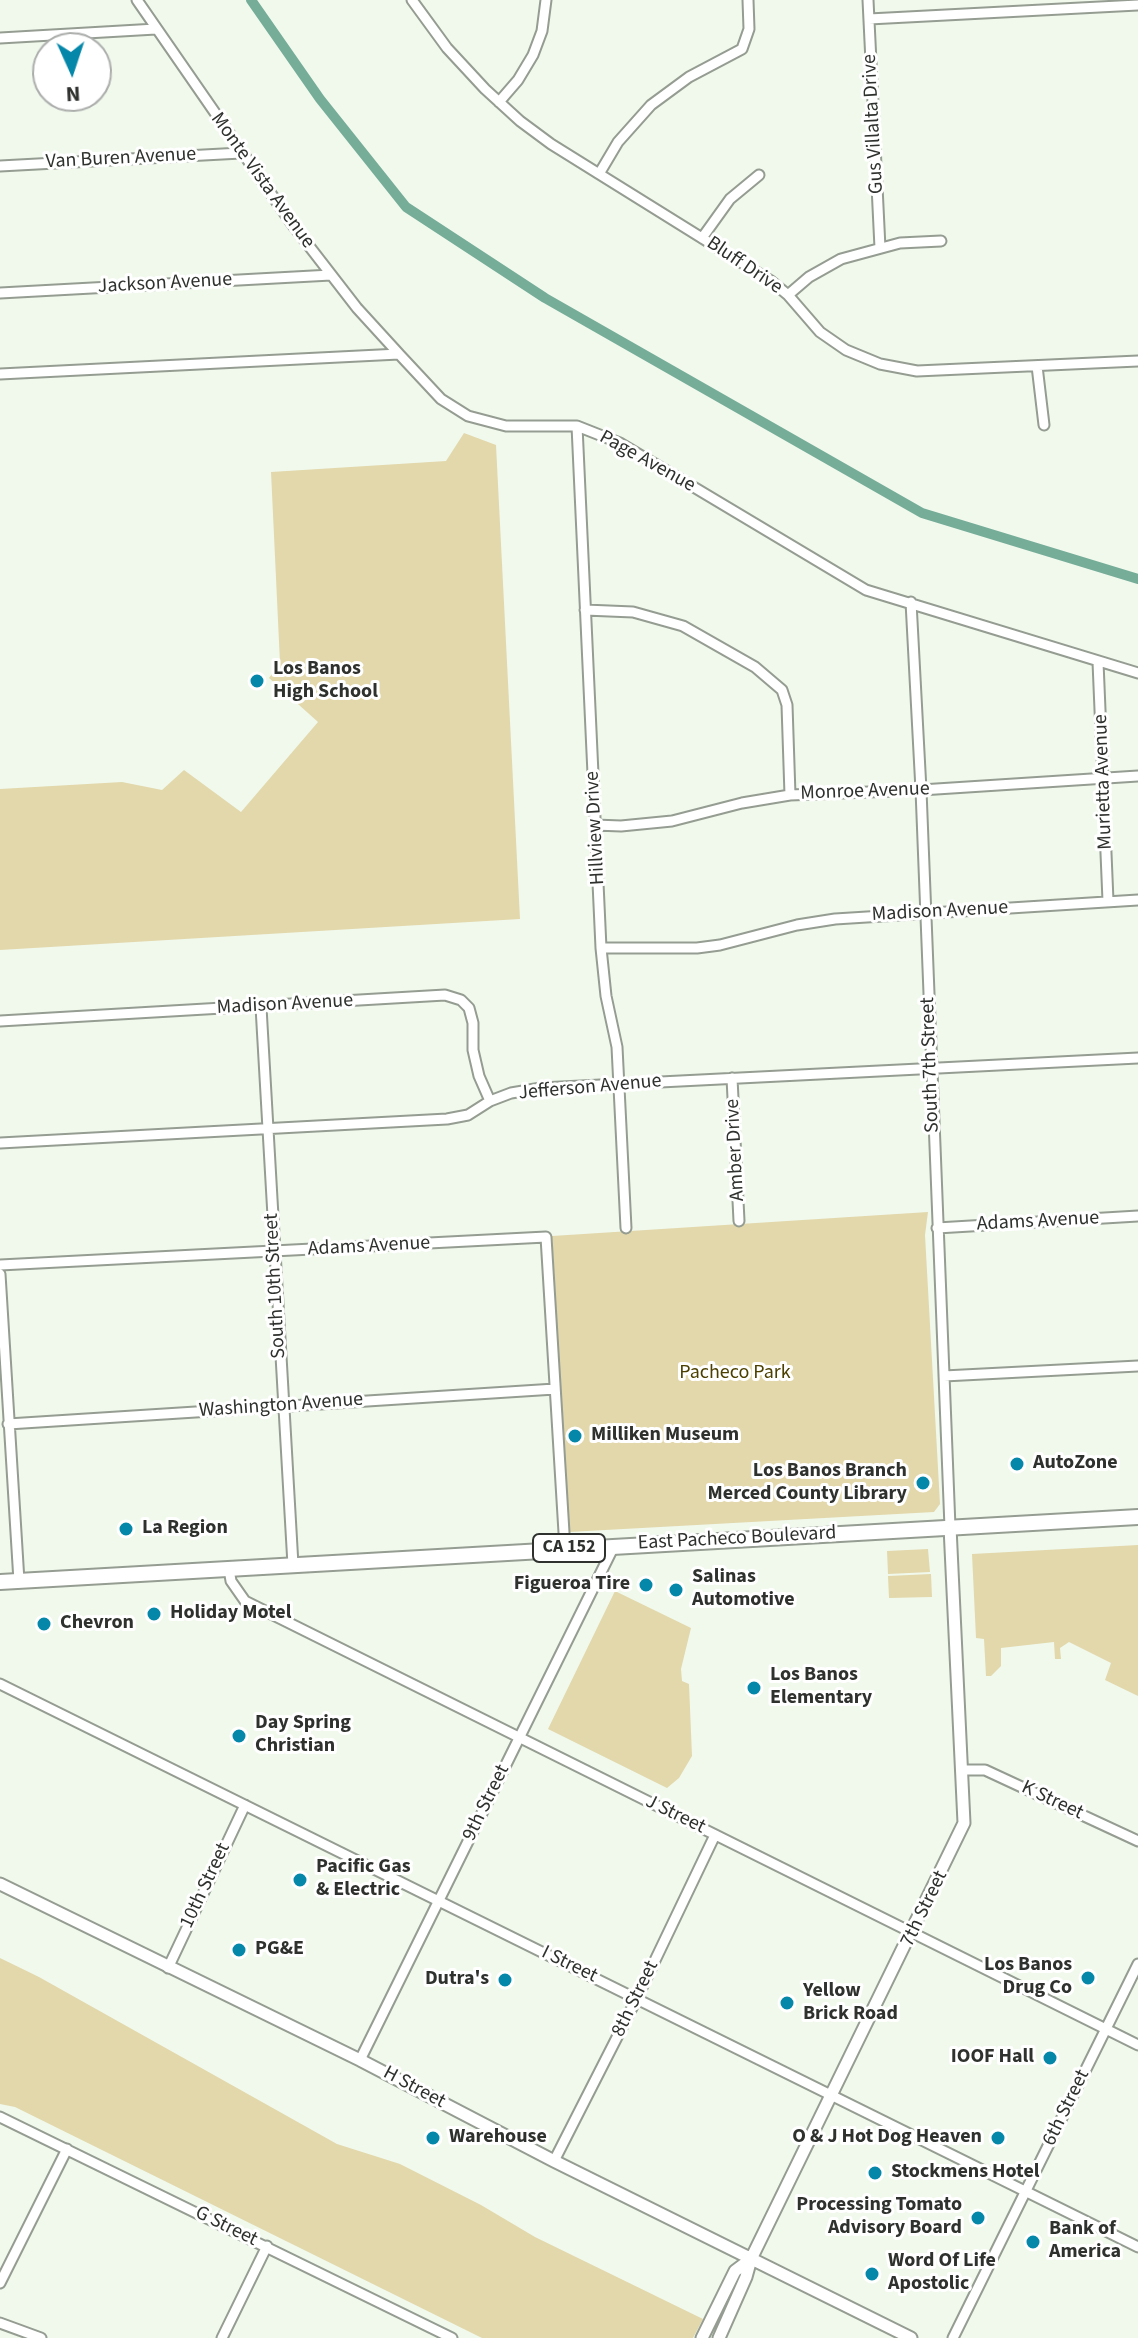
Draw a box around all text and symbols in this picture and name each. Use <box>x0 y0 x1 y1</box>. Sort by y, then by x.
north arrow <box>32 32 112 112</box>
street label: Gus Villalta Drive <box>858 53 890 195</box>
text: N <box>65 78 81 110</box>
street label: Monte Vista Avenue <box>205 108 319 254</box>
street label: Van Buren Avenue <box>45 143 197 175</box>
street label: Bluff Drive <box>701 232 787 300</box>
street label: Jackson Avenue <box>97 268 233 300</box>
street label: Page Avenue <box>595 426 699 498</box>
place label: Los Banos High School <box>273 658 378 705</box>
marker: Los Banos High School <box>248 672 266 690</box>
street label: Murietta Avenue <box>1090 714 1118 850</box>
street label: Hillview Drive <box>581 770 611 886</box>
street label: Monroe Avenue <box>800 778 930 806</box>
street label: Madison Avenue <box>871 896 1009 928</box>
street label: Madison Avenue <box>216 989 354 1021</box>
street label: South 7th Street <box>917 997 945 1133</box>
street label: Jefferson Avenue <box>518 1070 662 1106</box>
street label: Amber Drive <box>721 1098 751 1202</box>
street label: Adams Avenue <box>976 1207 1100 1237</box>
street label: South 10th Street <box>260 1213 292 1359</box>
street label: Adams Avenue <box>307 1232 431 1262</box>
park label: Pacheco Park <box>679 1362 791 1386</box>
street label: Washington Avenue <box>198 1388 364 1424</box>
place label: Milliken Museum <box>591 1424 739 1448</box>
marker: Milliken Museum <box>566 1427 584 1445</box>
place label: AutoZone <box>1033 1452 1118 1476</box>
marker: AutoZone <box>1008 1455 1026 1473</box>
place label: Los Banos Branch Merced County Library <box>708 1460 907 1507</box>
marker: Los Banos Branch Merced County Library <box>914 1474 932 1492</box>
place label: La Region <box>142 1517 228 1541</box>
marker: La Region <box>117 1520 135 1538</box>
street label: East Pacheco Boulevard <box>637 1522 837 1556</box>
road number: CA 152 <box>533 1534 605 1562</box>
place label: Salinas Automotive <box>692 1566 795 1613</box>
place label: Figueroa Tire <box>514 1573 630 1597</box>
marker: Figueroa Tire <box>637 1576 655 1594</box>
marker: Salinas Automotive <box>667 1581 685 1599</box>
place label: Holiday Motel <box>170 1602 291 1626</box>
marker: Holiday Motel <box>145 1605 163 1623</box>
place label: Chevron <box>60 1612 134 1636</box>
marker: Chevron <box>35 1615 53 1633</box>
place label: Los Banos Elementary <box>770 1664 872 1711</box>
marker: Los Banos Elementary <box>745 1679 763 1697</box>
place label: Day Spring Christian <box>255 1712 351 1759</box>
marker: Day Spring Christian <box>230 1727 248 1745</box>
street label: 9th Street <box>458 1761 516 1845</box>
street label: K Street <box>1017 1776 1087 1826</box>
street label: J Street <box>641 1790 709 1840</box>
street label: 10th Street <box>176 1839 236 1933</box>
place label: Pacific Gas & Electric <box>316 1856 411 1903</box>
street label: 7th Street <box>896 1867 954 1951</box>
marker: Pacific Gas & Electric <box>291 1871 309 1889</box>
place label: PG&E <box>255 1938 304 1962</box>
marker: PG&E <box>230 1941 248 1959</box>
street label: I Street <box>537 1941 601 1989</box>
place label: Los Banos Drug Co <box>984 1954 1072 2001</box>
street label: 8th Street <box>607 1957 665 2041</box>
place label: Dutra's <box>425 1968 489 1992</box>
marker: Los Banos Drug Co <box>1079 1969 1097 1987</box>
marker: Dutra's <box>496 1971 514 1989</box>
place label: Yellow Brick Road <box>803 1980 898 2027</box>
marker: Yellow Brick Road <box>778 1994 796 2012</box>
place label: IOOF Hall <box>951 2046 1034 2070</box>
marker: IOOF Hall <box>1041 2049 1059 2067</box>
street label: H Street <box>379 2062 449 2114</box>
street label: 6th Street <box>1038 2066 1096 2150</box>
place label: Warehouse <box>449 2126 547 2150</box>
place label: O & J Hot Dog Heaven <box>792 2126 982 2150</box>
marker: Warehouse <box>424 2129 442 2147</box>
marker: O & J Hot Dog Heaven <box>989 2129 1007 2147</box>
place label: Stockmens Hotel <box>891 2161 1039 2185</box>
marker: Stockmens Hotel <box>866 2164 884 2182</box>
place label: Processing Tomato Advisory Board <box>796 2194 962 2241</box>
street label: G Street <box>191 2202 261 2252</box>
marker: Processing Tomato Advisory Board <box>969 2209 987 2227</box>
place label: Bank of America <box>1049 2218 1121 2265</box>
marker: Bank of America <box>1024 2233 1042 2251</box>
place label: Word Of Life Apostolic <box>888 2250 996 2297</box>
marker: Word Of Life Apostolic <box>863 2265 881 2283</box>

